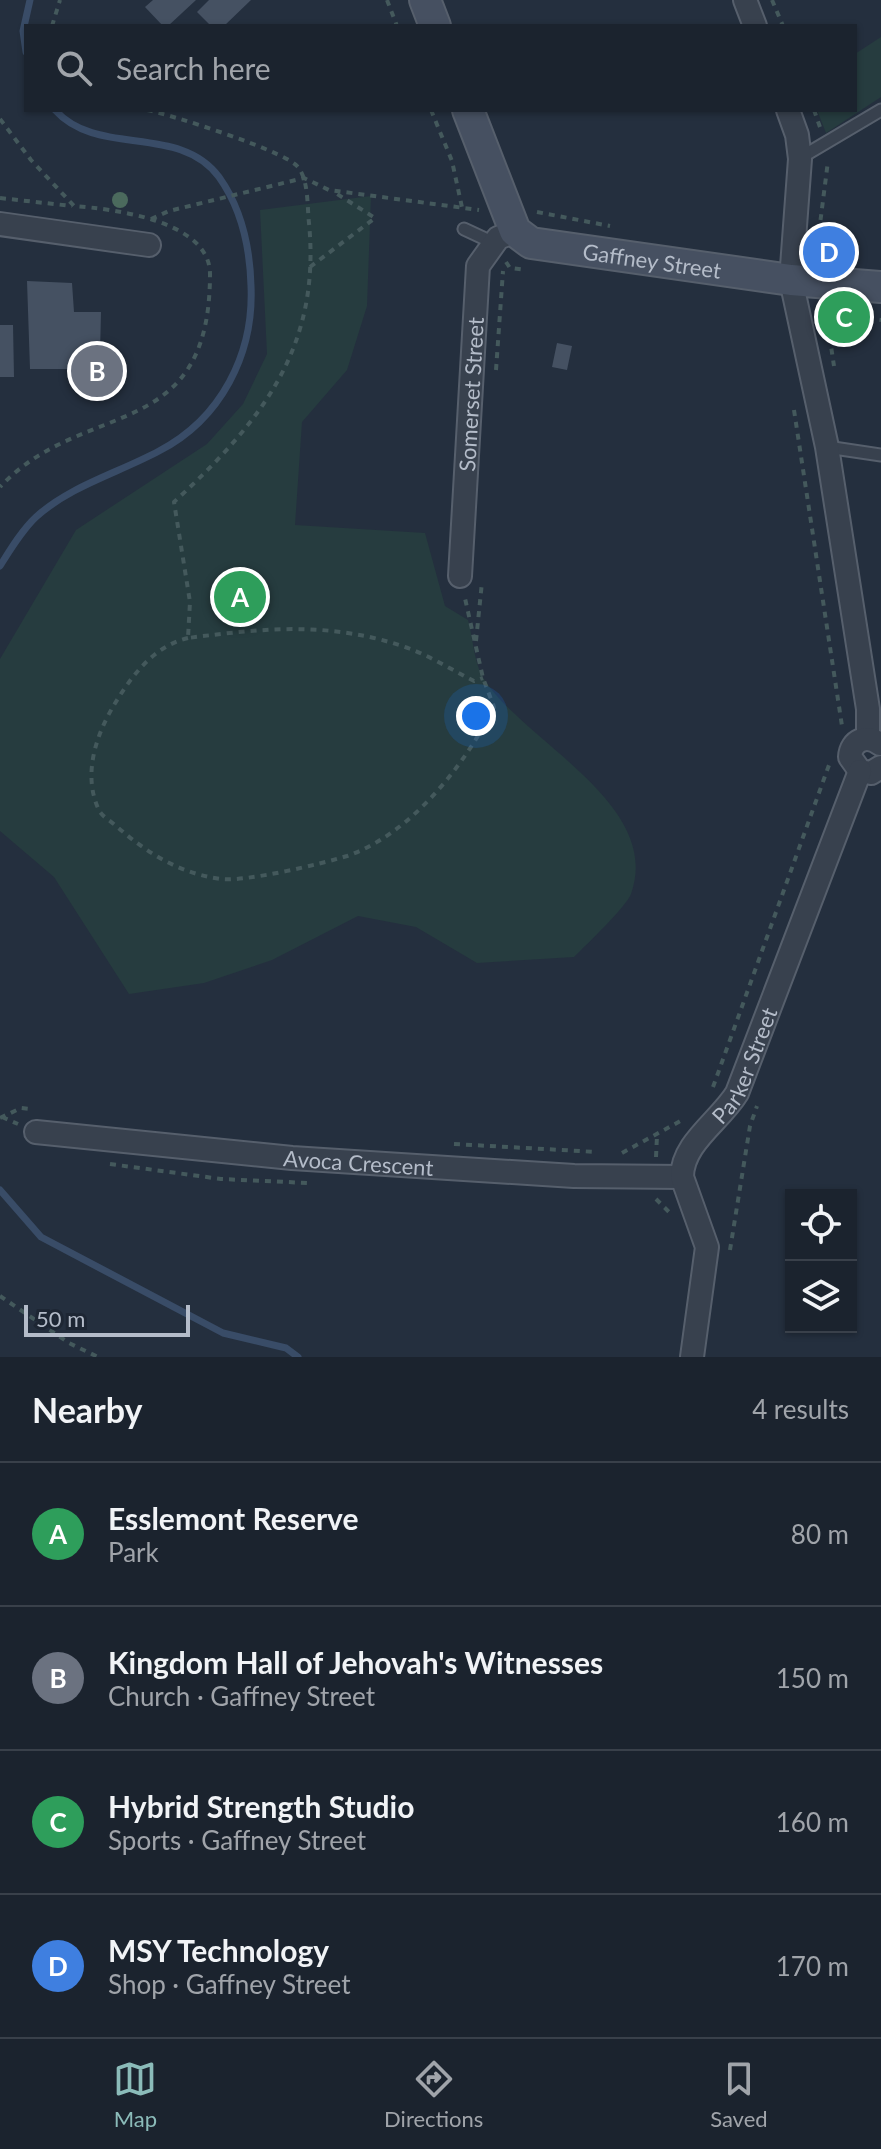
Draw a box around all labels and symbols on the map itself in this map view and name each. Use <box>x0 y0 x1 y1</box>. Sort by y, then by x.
pin: D <box>803 222 855 282</box>
street label: Gaffney Street <box>581 237 723 283</box>
pin: C <box>818 287 870 347</box>
street label: Somerset Street <box>453 316 489 472</box>
pin: B <box>71 341 123 401</box>
pin: A <box>214 567 266 627</box>
your location <box>456 696 496 736</box>
street label: Parker Street <box>705 1003 782 1129</box>
street label: Avoca Crescent <box>282 1144 434 1181</box>
scale bar <box>24 1301 190 1337</box>

